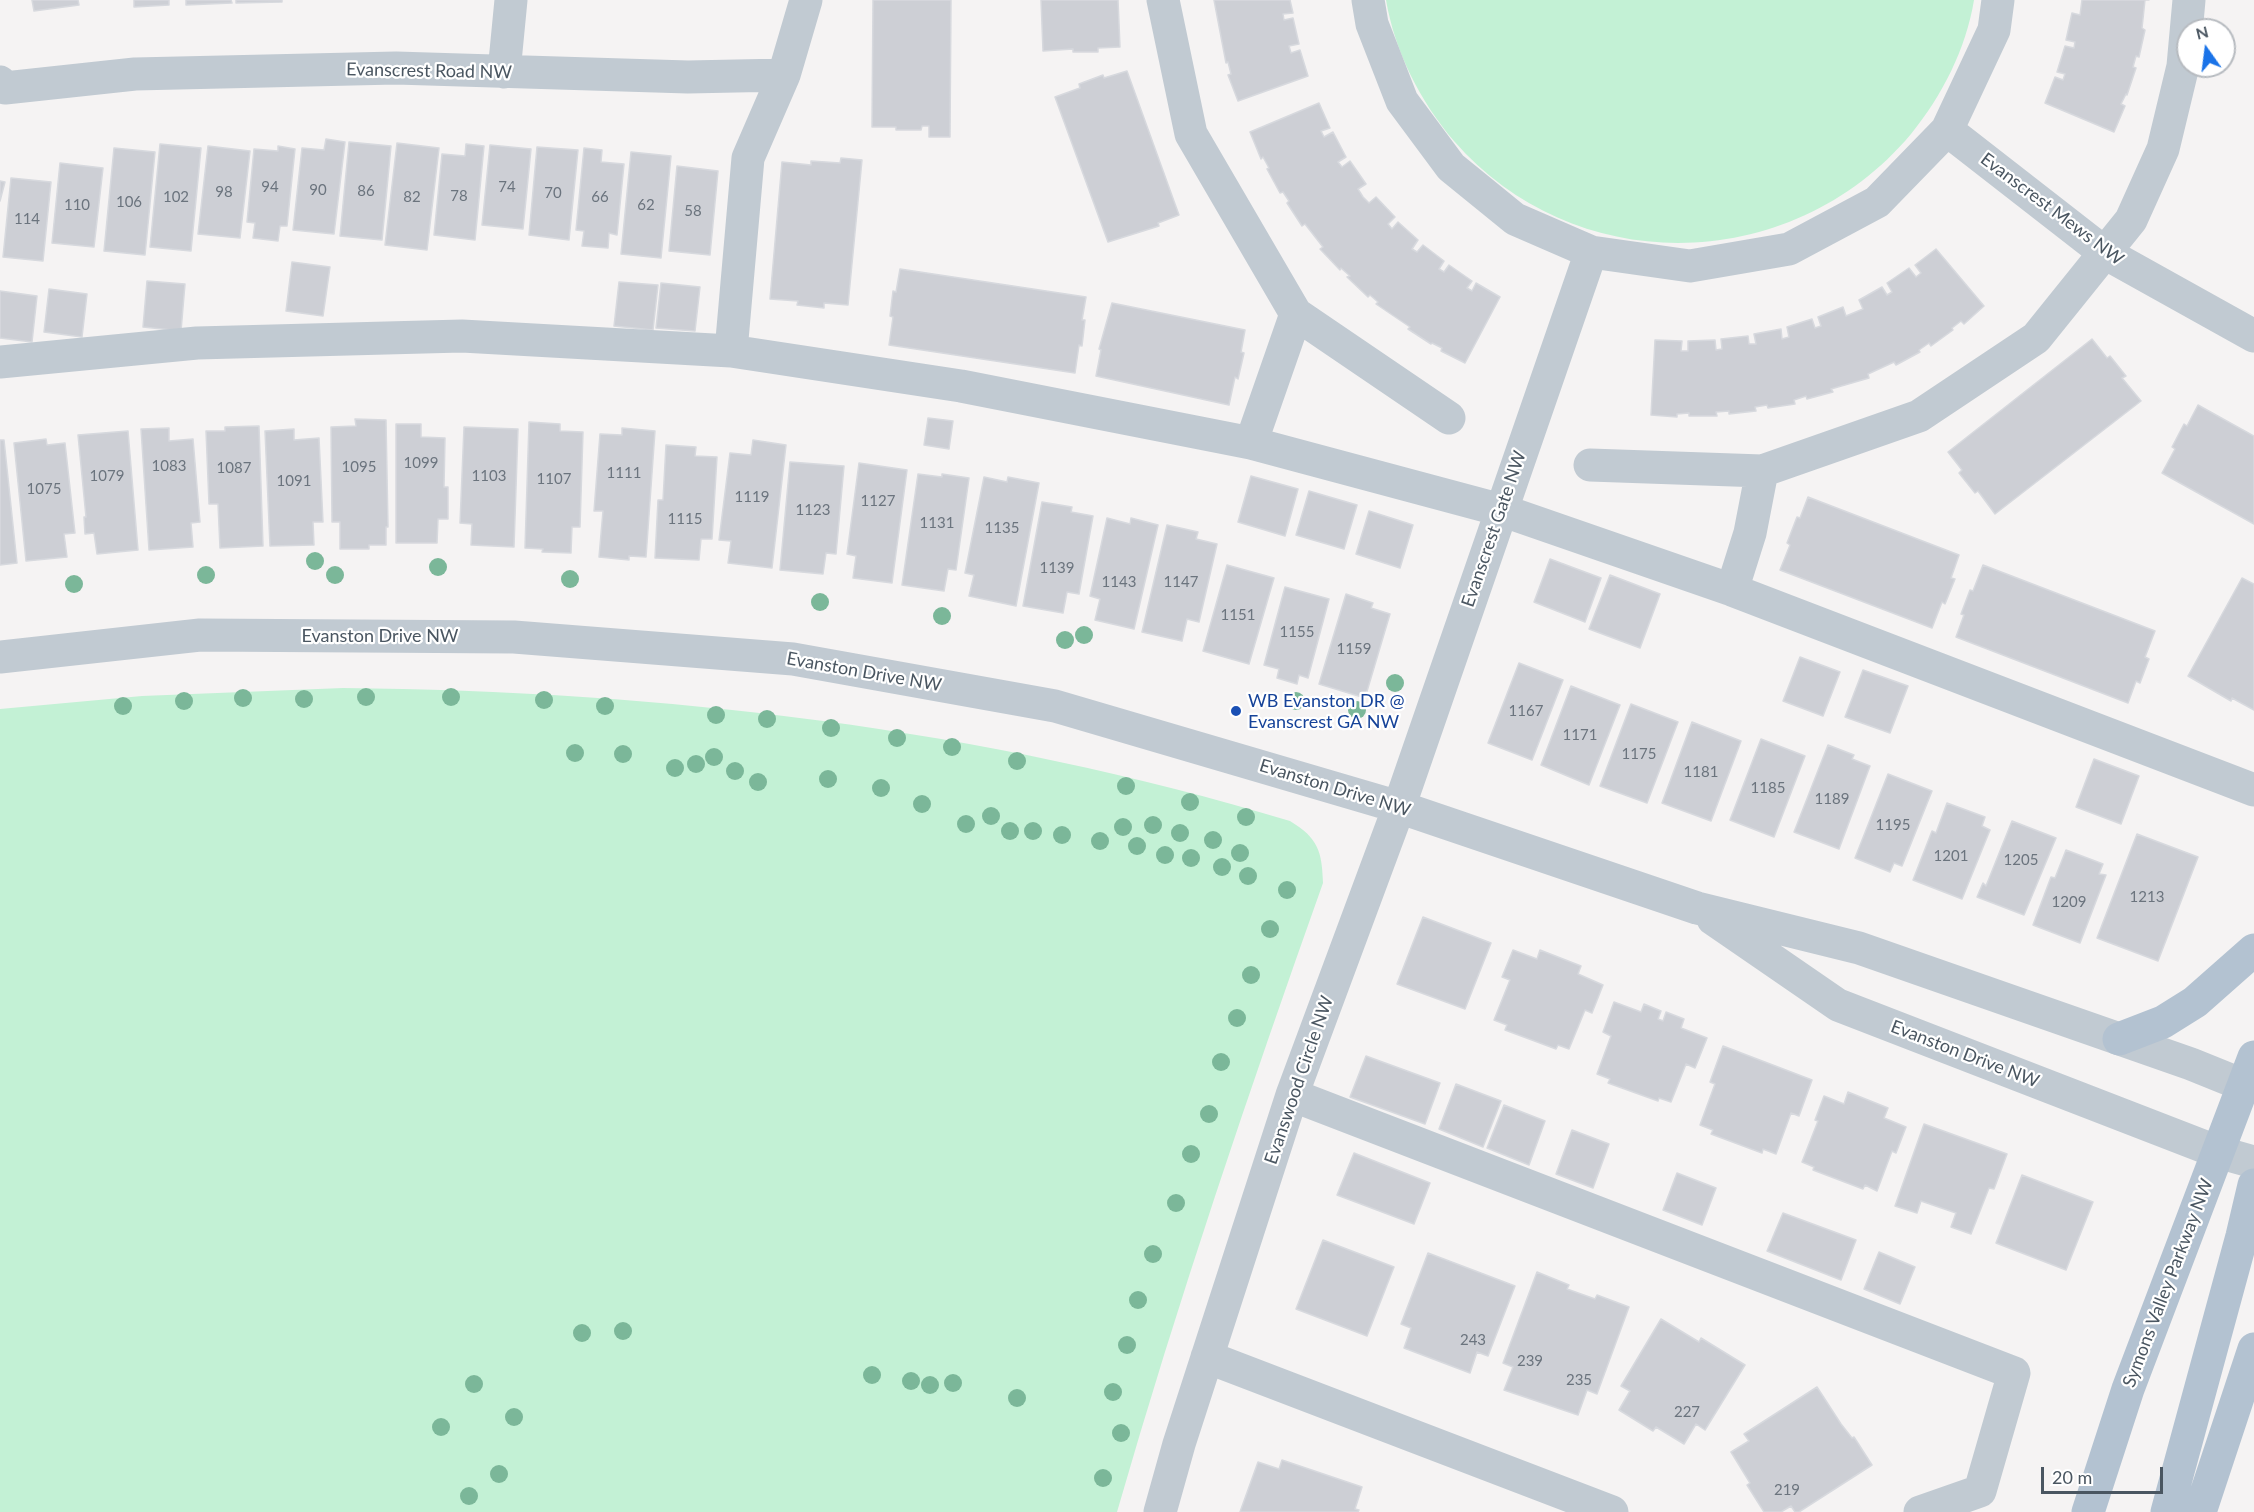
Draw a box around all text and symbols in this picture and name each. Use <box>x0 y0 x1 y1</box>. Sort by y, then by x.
north arrow <box>2176 18 2236 78</box>
text: N <box>2194 21 2210 43</box>
street label: Evanscrest Road NW <box>346 59 512 83</box>
street label: Evanscrest Mews NW <box>1976 148 2128 270</box>
house number: 94 <box>261 178 279 196</box>
house number: 74 <box>498 178 516 196</box>
house number: 90 <box>309 181 327 199</box>
house number: 86 <box>357 182 375 200</box>
house number: 98 <box>215 183 233 201</box>
house number: 70 <box>544 184 562 202</box>
house number: 78 <box>450 187 468 205</box>
house number: 102 <box>163 188 189 206</box>
house number: 82 <box>403 188 421 206</box>
house number: 66 <box>591 188 609 206</box>
house number: 106 <box>116 193 142 211</box>
house number: 110 <box>64 196 90 214</box>
house number: 62 <box>637 196 655 214</box>
house number: 58 <box>684 202 702 220</box>
house number: 114 <box>14 210 40 228</box>
street label: Evanscrest Gate NW <box>1457 448 1531 610</box>
house number: 1099 <box>404 454 438 472</box>
house number: 1083 <box>152 457 186 475</box>
house number: 1095 <box>342 458 376 476</box>
house number: 1087 <box>217 459 251 477</box>
house number: 1111 <box>607 464 641 482</box>
house number: 1079 <box>90 467 124 485</box>
house number: 1103 <box>472 467 506 485</box>
house number: 1107 <box>537 470 571 488</box>
house number: 1091 <box>277 472 311 490</box>
house number: 1075 <box>27 480 61 498</box>
house number: 1119 <box>735 488 769 506</box>
house number: 1127 <box>861 492 895 510</box>
house number: 1123 <box>796 501 830 519</box>
house number: 1115 <box>668 510 702 528</box>
house number: 1131 <box>920 514 954 532</box>
house number: 1135 <box>985 519 1019 537</box>
house number: 1139 <box>1040 559 1074 577</box>
house number: 1143 <box>1102 573 1136 591</box>
house number: 1147 <box>1164 573 1198 591</box>
house number: 1151 <box>1221 606 1255 624</box>
house number: 1155 <box>1280 623 1314 641</box>
street label: Evanston Drive NW <box>301 625 459 647</box>
house number: 1159 <box>1337 640 1371 658</box>
street label: Evanston Drive NW <box>785 648 943 696</box>
place label: WB Evanston DR @ Evanscrest GA NW <box>1248 690 1405 732</box>
house number: 1167 <box>1509 702 1543 720</box>
marker: WB Evanston DR @ Evanscrest GA NW <box>1229 704 1243 718</box>
house number: 1171 <box>1563 726 1597 744</box>
house number: 1175 <box>1622 745 1656 763</box>
street label: Evanston Drive NW <box>1257 755 1413 821</box>
house number: 1181 <box>1684 763 1718 781</box>
house number: 1185 <box>1751 779 1785 797</box>
house number: 1189 <box>1815 790 1849 808</box>
house number: 1195 <box>1876 816 1910 834</box>
house number: 1201 <box>1934 847 1968 865</box>
house number: 1205 <box>2004 851 2038 869</box>
house number: 1213 <box>2130 888 2164 906</box>
house number: 1209 <box>2052 893 2086 911</box>
street label: Evanswood Circle NW <box>1260 993 1338 1167</box>
street label: Evanston Drive NW <box>1888 1016 2042 1092</box>
street label: Symons Valley Parkway NW <box>2118 1176 2218 1390</box>
house number: 243 <box>1460 1331 1486 1349</box>
house number: 239 <box>1517 1352 1543 1370</box>
house number: 235 <box>1566 1371 1592 1389</box>
house number: 227 <box>1674 1403 1700 1421</box>
scale bar <box>2044 1455 2166 1493</box>
text: 20 m <box>2052 1466 2092 1488</box>
house number: 219 <box>1774 1481 1800 1499</box>

